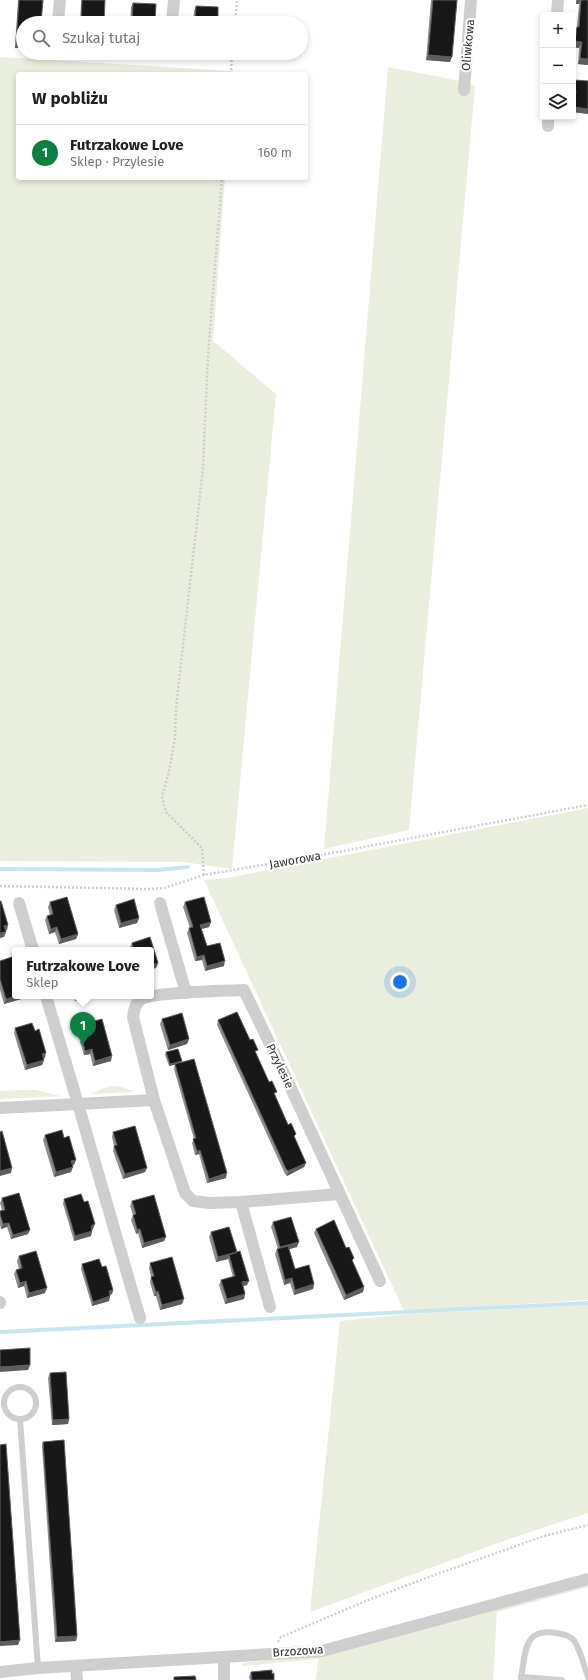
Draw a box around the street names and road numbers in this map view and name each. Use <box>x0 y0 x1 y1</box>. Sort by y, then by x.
street label: Oliwkowa <box>459 19 477 71</box>
street label: Jaworowa <box>268 849 322 871</box>
street label: Przylesie <box>263 1041 297 1091</box>
street label: Brzozowa <box>272 1642 324 1660</box>

